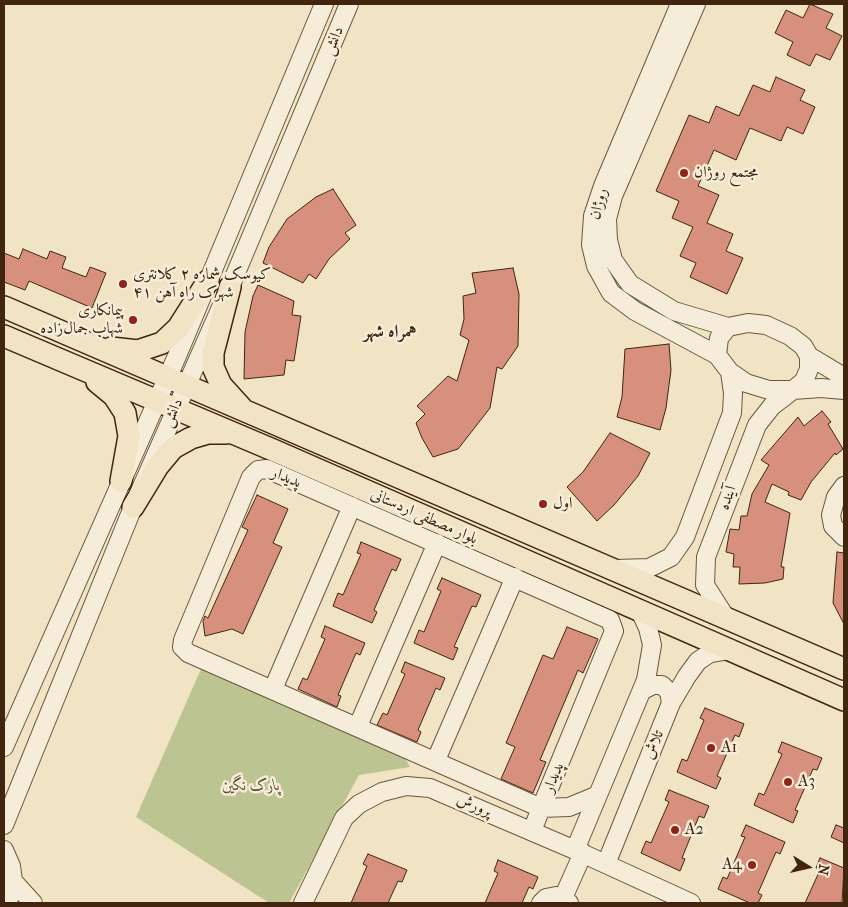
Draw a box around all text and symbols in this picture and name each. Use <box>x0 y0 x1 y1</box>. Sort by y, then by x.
street label: دانش <box>319 24 349 58</box>
place label: مجتمع روژان <box>694 163 758 183</box>
marker: مجتمع روژان <box>678 167 690 179</box>
street label: روژان <box>586 186 612 222</box>
place label: کیوسک شماره ۲ کلانتری ۴۱ شهرک راه آهن <box>133 265 271 303</box>
marker: کیوسک شماره ۲ کلانتری ۴۱ شهرک راه آهن <box>117 278 129 290</box>
place label: پیمانکاری شهاب جمال‌زاده <box>40 301 123 339</box>
marker: پیمانکاری شهاب جمال‌زاده <box>127 314 139 326</box>
district label: همراه شهر <box>363 322 417 344</box>
street label: دانش <box>158 396 188 430</box>
street label: پدیدار <box>268 463 304 493</box>
street label: آینده <box>715 483 741 513</box>
street label: بلوار مصطفی اردستانی <box>367 485 481 549</box>
place label: اول <box>553 494 573 514</box>
marker: اول <box>537 498 549 510</box>
street label: تلاش <box>639 727 669 763</box>
place label: A1 <box>721 738 737 758</box>
marker: A1 <box>705 742 717 754</box>
street label: پدیدار <box>539 760 569 796</box>
place label: A3 <box>798 772 815 792</box>
park label: پارک نگین <box>222 776 280 796</box>
marker: A3 <box>782 776 794 788</box>
street label: پرورش <box>454 790 494 822</box>
place label: A2 <box>685 820 704 840</box>
marker: A2 <box>669 824 681 836</box>
north arrow <box>783 842 833 892</box>
place label: A4 <box>722 855 742 875</box>
marker: A4 <box>746 859 758 871</box>
text: N <box>814 863 833 876</box>

